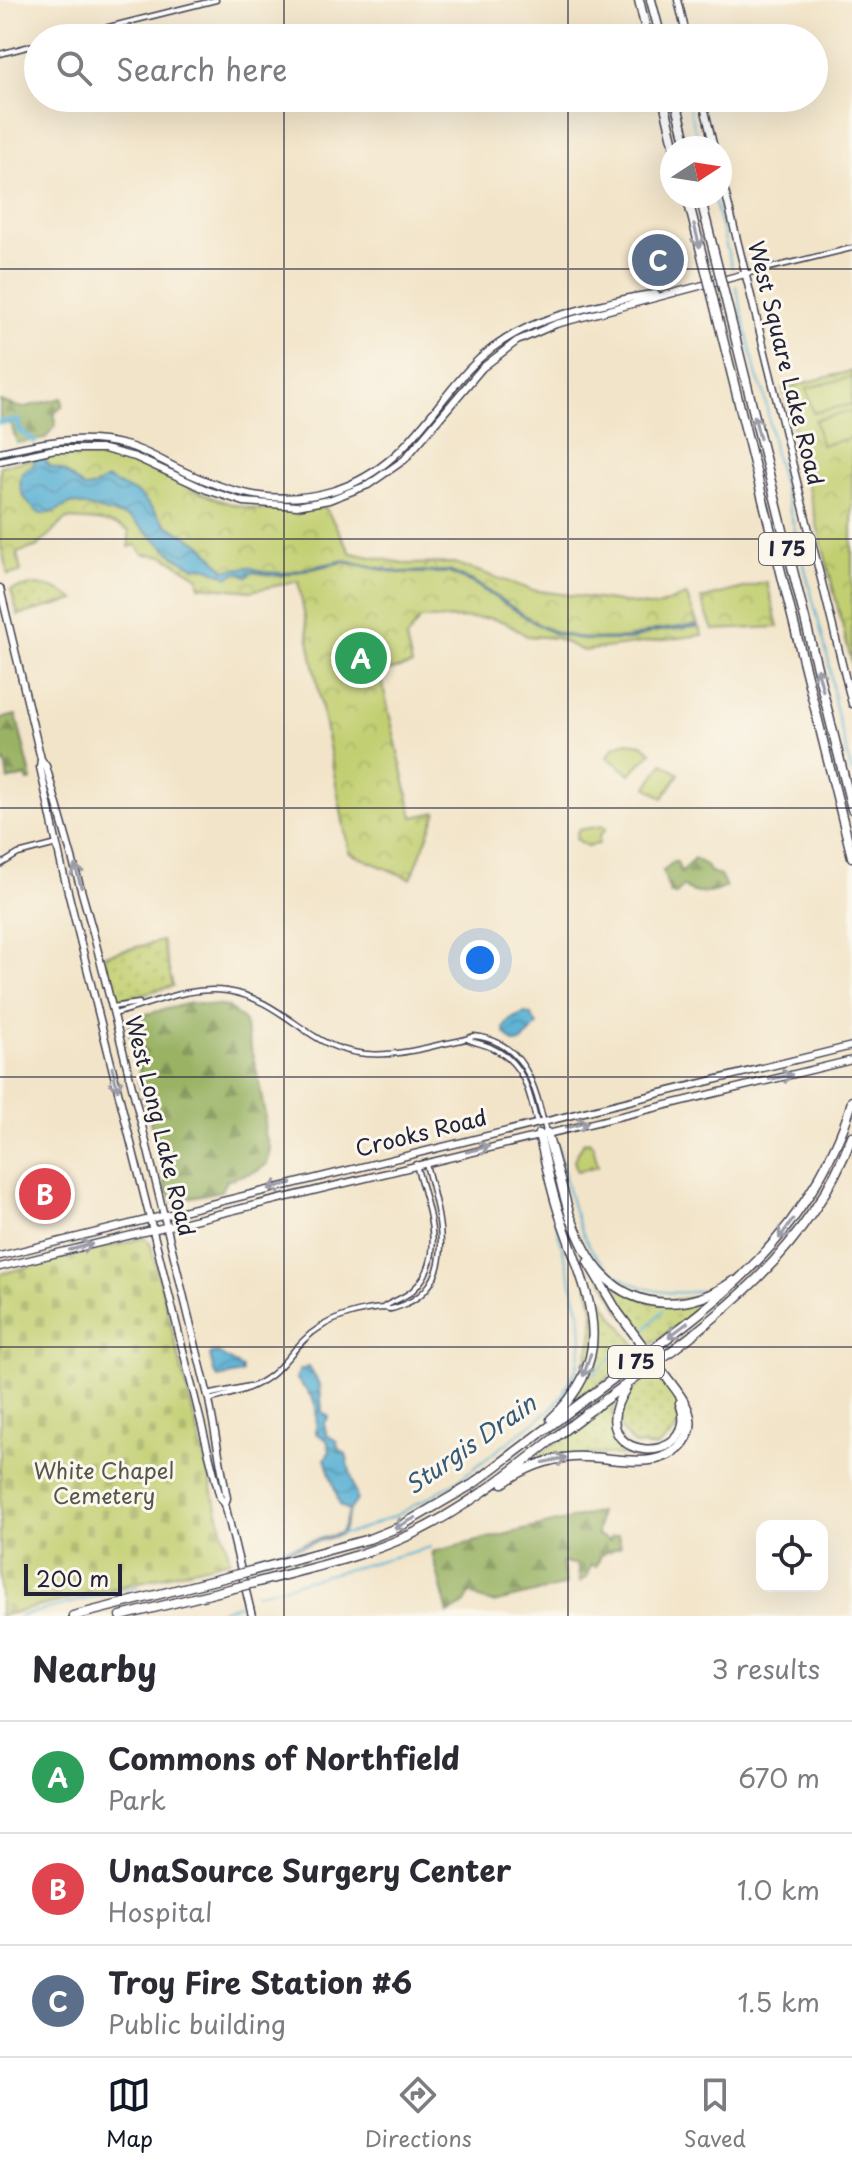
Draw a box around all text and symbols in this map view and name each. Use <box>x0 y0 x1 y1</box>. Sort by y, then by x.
search box <box>24 24 828 112</box>
icon: search <box>52 46 96 90</box>
text: Search here <box>116 46 288 91</box>
north arrow <box>660 136 732 208</box>
one-way arrow <box>691 222 706 248</box>
pin: C <box>632 230 684 290</box>
street label: West Square Lake Road <box>741 237 834 488</box>
one-way arrow <box>749 414 764 440</box>
road number: I 75 <box>759 533 815 565</box>
pin: A <box>335 628 387 688</box>
one-way arrow <box>811 667 826 692</box>
one-way arrow <box>70 864 85 890</box>
your location <box>460 940 500 980</box>
street label: West Long Lake Road <box>118 1012 205 1240</box>
one-way arrow <box>108 1066 123 1091</box>
one-way arrow <box>768 1069 793 1084</box>
street label: Crooks Road <box>351 1099 490 1164</box>
one-way arrow <box>563 1117 589 1132</box>
one-way arrow <box>464 1141 490 1156</box>
pin: B <box>19 1164 71 1224</box>
one-way arrow <box>267 1179 293 1194</box>
one-way arrow <box>778 1218 794 1240</box>
one-way arrow <box>67 1238 93 1253</box>
one-way arrow <box>668 1322 690 1339</box>
road number: I 75 <box>608 1346 664 1378</box>
one-way arrow <box>578 1352 593 1377</box>
water label: Sturgis Drain <box>397 1384 544 1502</box>
one-way arrow <box>542 1452 567 1467</box>
park label: White Chapel Cemetery <box>34 1453 174 1511</box>
one-way arrow <box>394 1516 418 1532</box>
map controls <box>756 1520 828 1592</box>
button: locate <box>756 1520 828 1592</box>
scale bar <box>24 1560 122 1596</box>
text: 200 m <box>36 1561 109 1594</box>
text: Nearby <box>32 1642 157 1694</box>
text: 3 results <box>712 1649 820 1688</box>
text: Commons of Northfield <box>108 1735 460 1780</box>
text: A <box>48 1758 68 1797</box>
text: 670 m <box>738 1758 820 1797</box>
text: Park <box>108 1780 166 1819</box>
text: UnaSource Surgery Center <box>108 1847 511 1892</box>
text: B <box>49 1870 67 1909</box>
text: 1.0 km <box>737 1870 820 1909</box>
text: Hospital <box>108 1892 212 1931</box>
text: Troy Fire Station #6 <box>108 1959 412 2004</box>
text: C <box>48 1982 68 2021</box>
text: 1.5 km <box>737 1982 820 2021</box>
text: Public building <box>108 2004 286 2043</box>
tab: Map <box>106 2073 153 2154</box>
tab: Directions <box>365 2073 472 2154</box>
tab: Saved <box>684 2073 746 2154</box>

